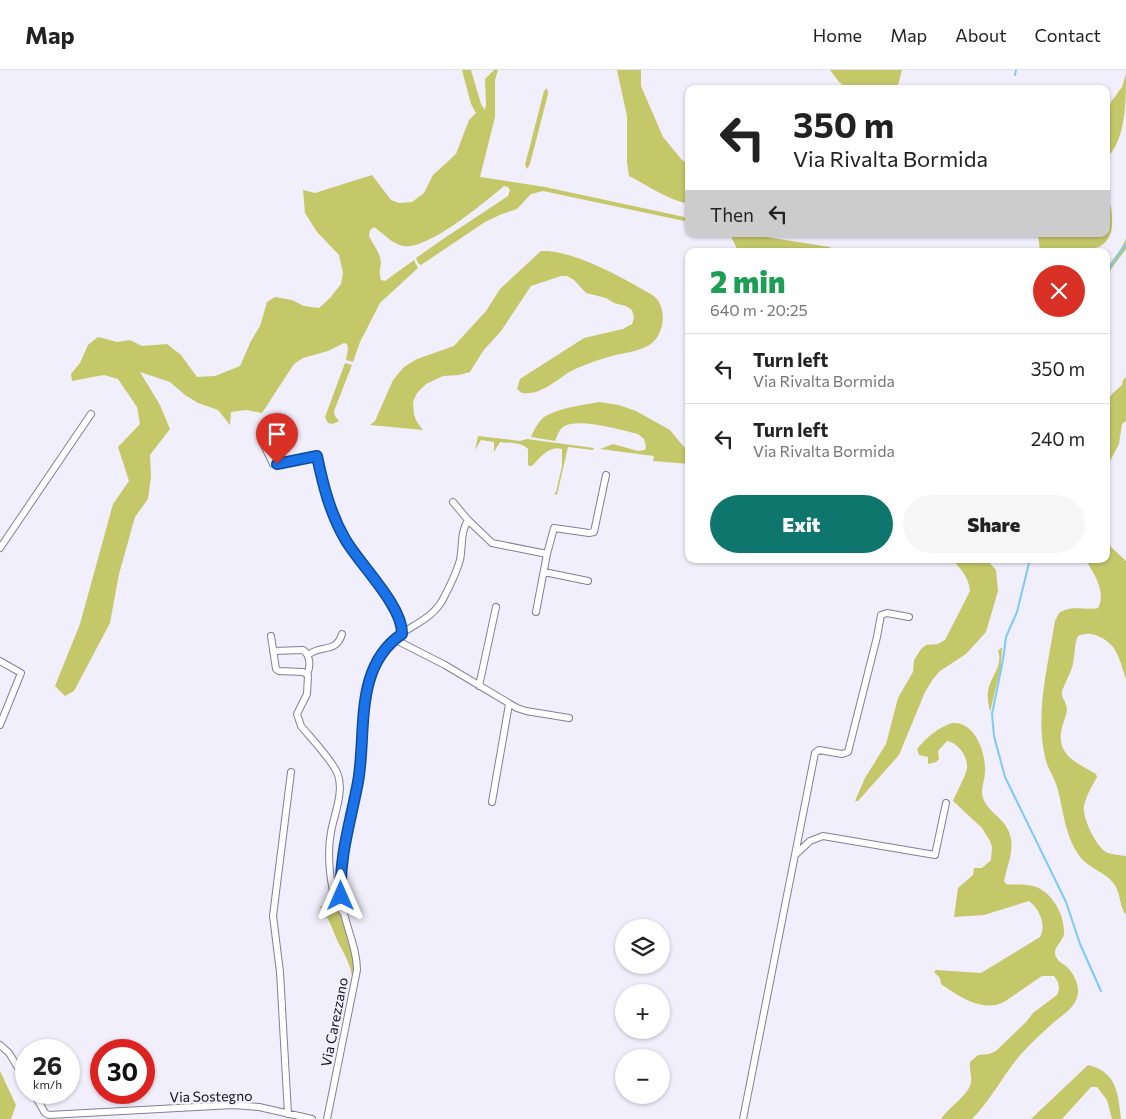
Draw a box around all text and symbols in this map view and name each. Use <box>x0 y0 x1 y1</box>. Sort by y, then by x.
text: Map <box>25 20 75 49</box>
text: Home <box>813 24 862 46</box>
text: Map <box>890 24 927 46</box>
text: About <box>955 24 1007 46</box>
text: Contact <box>1035 24 1101 46</box>
text: 350 m <box>793 102 894 145</box>
icon: left <box>710 105 775 170</box>
text: Via Rivalta Bormida <box>793 145 988 172</box>
icon: left <box>764 200 792 228</box>
text: Then <box>710 203 754 226</box>
text: 2 min <box>710 262 785 299</box>
button: close <box>1033 265 1085 317</box>
text: 640 m · 20:25 <box>710 300 808 319</box>
text: Turn left <box>753 348 828 371</box>
icon: left <box>710 355 738 383</box>
text: 350 m <box>1031 357 1085 380</box>
text: Via Rivalta Bormida <box>753 371 895 390</box>
pin <box>256 413 298 464</box>
text: Turn left <box>753 418 828 441</box>
icon: arrive <box>263 420 291 448</box>
icon: left <box>710 425 738 453</box>
text: 240 m <box>1031 427 1085 450</box>
text: Via Rivalta Bormida <box>753 441 895 460</box>
button: Exit <box>710 495 893 553</box>
button: Share <box>903 495 1085 553</box>
position arrow <box>314 869 366 921</box>
map controls <box>615 919 670 1104</box>
button: layers <box>615 919 670 974</box>
street label: Via Carezzano <box>317 976 351 1068</box>
button: + <box>615 984 670 1039</box>
speed limit sign: 30 <box>90 1039 155 1104</box>
button: − <box>615 1049 670 1104</box>
text: 26 <box>33 1050 62 1080</box>
text: km/h <box>33 1077 62 1091</box>
street label: Via Sostegno <box>169 1087 253 1105</box>

